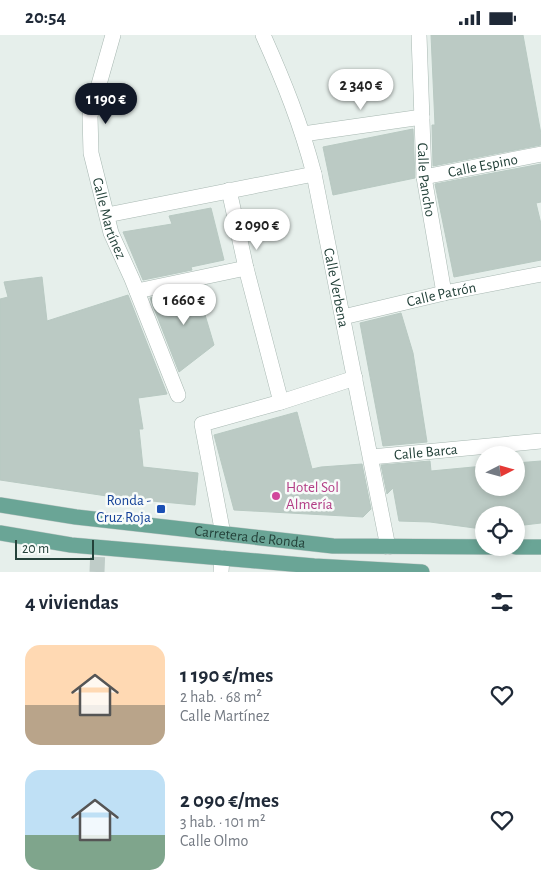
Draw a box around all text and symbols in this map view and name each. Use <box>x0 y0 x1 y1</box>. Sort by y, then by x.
text: 20:54 <box>25 8 66 27</box>
pin: 2 340 € <box>315 69 407 111</box>
text: 2 340 € <box>339 77 383 93</box>
pin: 1 190 € <box>60 83 152 125</box>
text: 1 190 € <box>86 91 126 107</box>
street label: Calle Pancho <box>415 142 438 218</box>
street label: Calle Espino <box>447 152 519 180</box>
street label: Calle Martínez <box>89 176 129 261</box>
pin: 2 090 € <box>211 209 303 251</box>
text: 2 090 € <box>235 217 279 233</box>
street label: Calle Verbena <box>321 247 351 329</box>
street label: Calle Patrón <box>405 280 477 310</box>
pin: 1 660 € <box>138 283 230 326</box>
text: 1 660 € <box>163 292 205 308</box>
street label: Calle Barca <box>393 442 458 463</box>
north arrow <box>475 446 525 496</box>
map controls <box>475 446 525 556</box>
place label: Hotel Sol Almería <box>286 480 339 512</box>
marker: Hotel Sol Almería <box>270 490 282 502</box>
place label: Ronda - Cruz Roja <box>96 493 151 525</box>
marker: Ronda - Cruz Roja <box>155 503 167 515</box>
button: locate <box>475 506 525 556</box>
street label: Carretera de Ronda <box>194 523 306 551</box>
scale bar <box>15 537 94 560</box>
text: 20 m <box>22 542 49 556</box>
icon: filters <box>488 588 516 616</box>
text: 4 viviendas <box>25 592 119 613</box>
icon: home <box>65 665 125 725</box>
text: 1 190 €/mes <box>180 665 273 686</box>
icon: heart <box>488 681 516 709</box>
text: 2 hab. · 68 m² <box>180 689 262 705</box>
text: Calle Martínez <box>180 708 270 724</box>
icon: home <box>65 790 125 850</box>
text: 2 090 €/mes <box>180 790 279 811</box>
icon: heart <box>488 806 516 834</box>
text: 3 hab. · 101 m² <box>180 814 266 830</box>
text: Calle Olmo <box>180 833 248 849</box>

